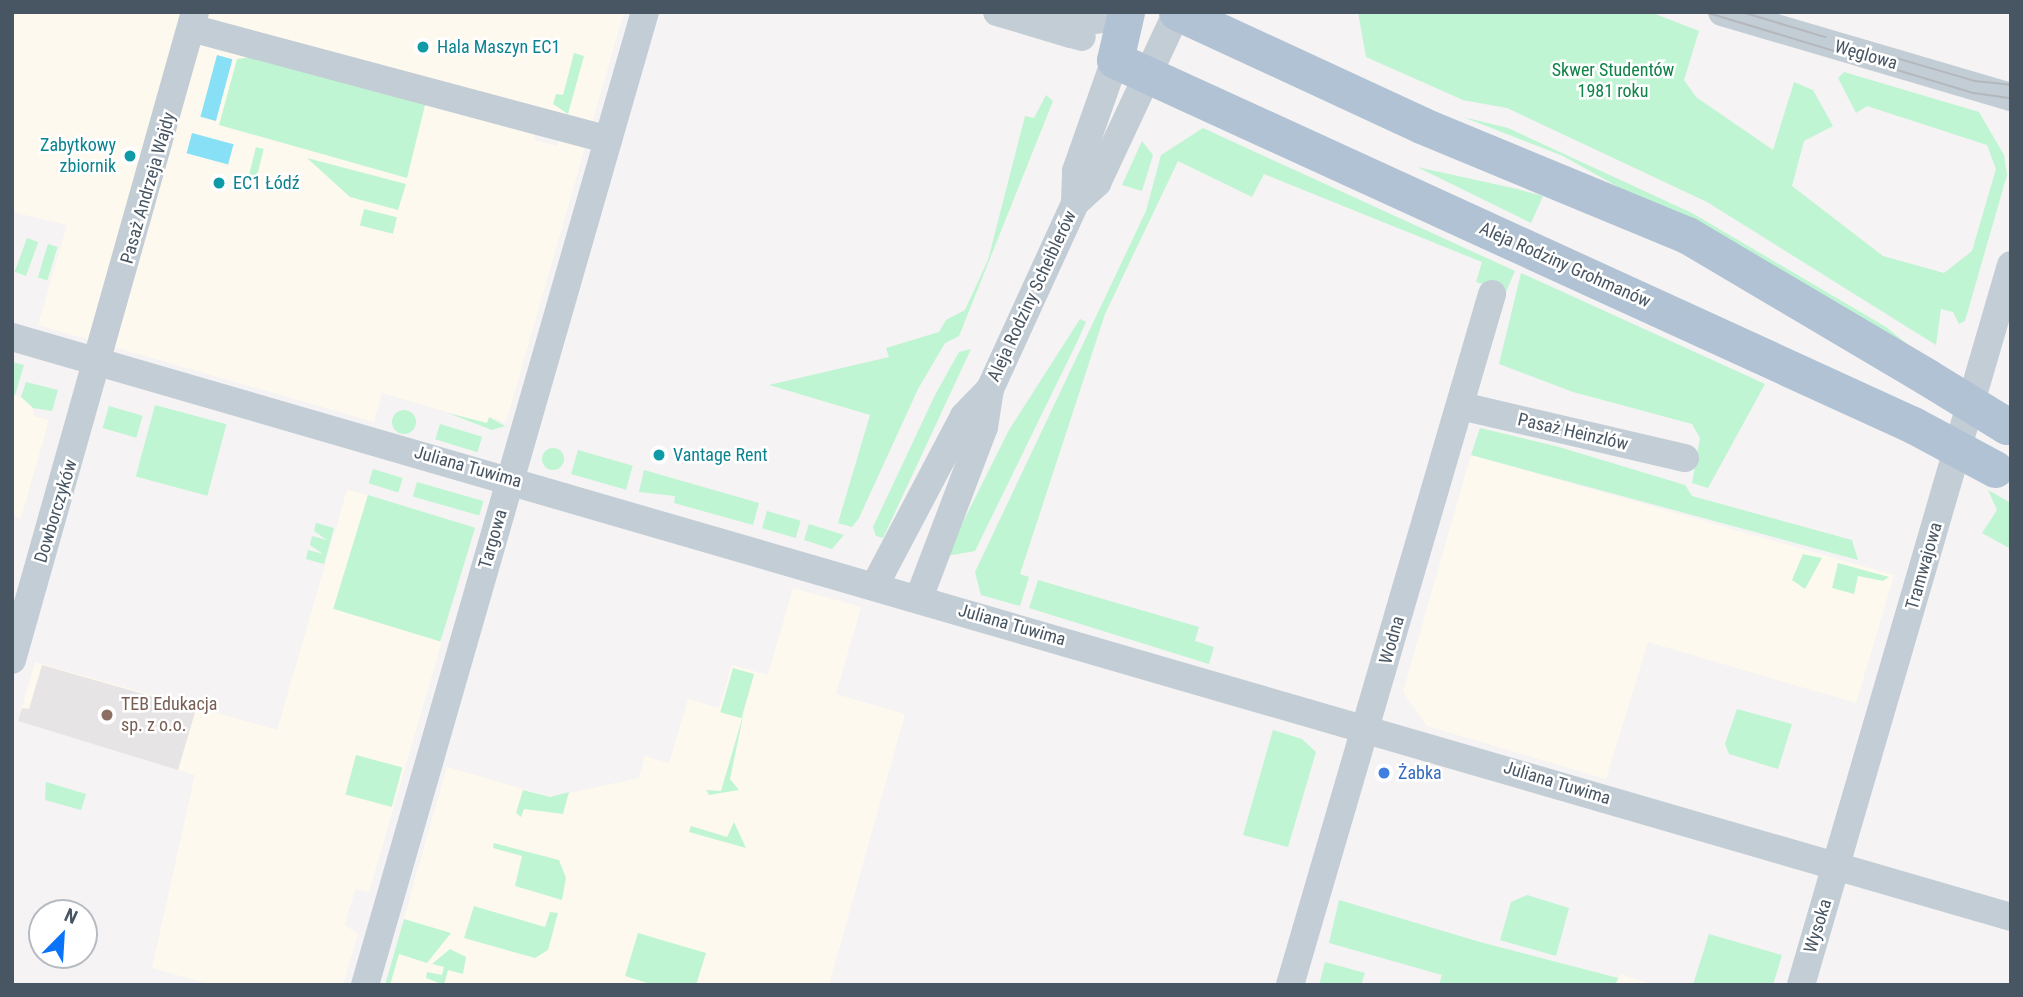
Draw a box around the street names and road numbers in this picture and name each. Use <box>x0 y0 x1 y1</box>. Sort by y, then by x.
street label: Węglowa <box>1832 36 1900 74</box>
street label: Pasaż Andrzeja Wajdy <box>116 110 180 266</box>
street label: Aleja Rodziny Scheiblerów <box>983 207 1081 385</box>
street label: Aleja Rodziny Grohmanów <box>1476 218 1654 312</box>
street label: Pasaż Heinzlów <box>1516 409 1630 455</box>
street label: Juliana Tuwima <box>412 441 524 493</box>
street label: Dowborczyków <box>30 457 82 565</box>
street label: Targowa <box>474 507 512 571</box>
street label: Tramwajowa <box>1901 520 1947 612</box>
street label: Juliana Tuwima <box>956 599 1068 651</box>
street label: Wodna <box>1375 614 1409 666</box>
street label: Juliana Tuwima <box>1501 756 1613 810</box>
street label: Wysoka <box>1800 896 1836 956</box>

